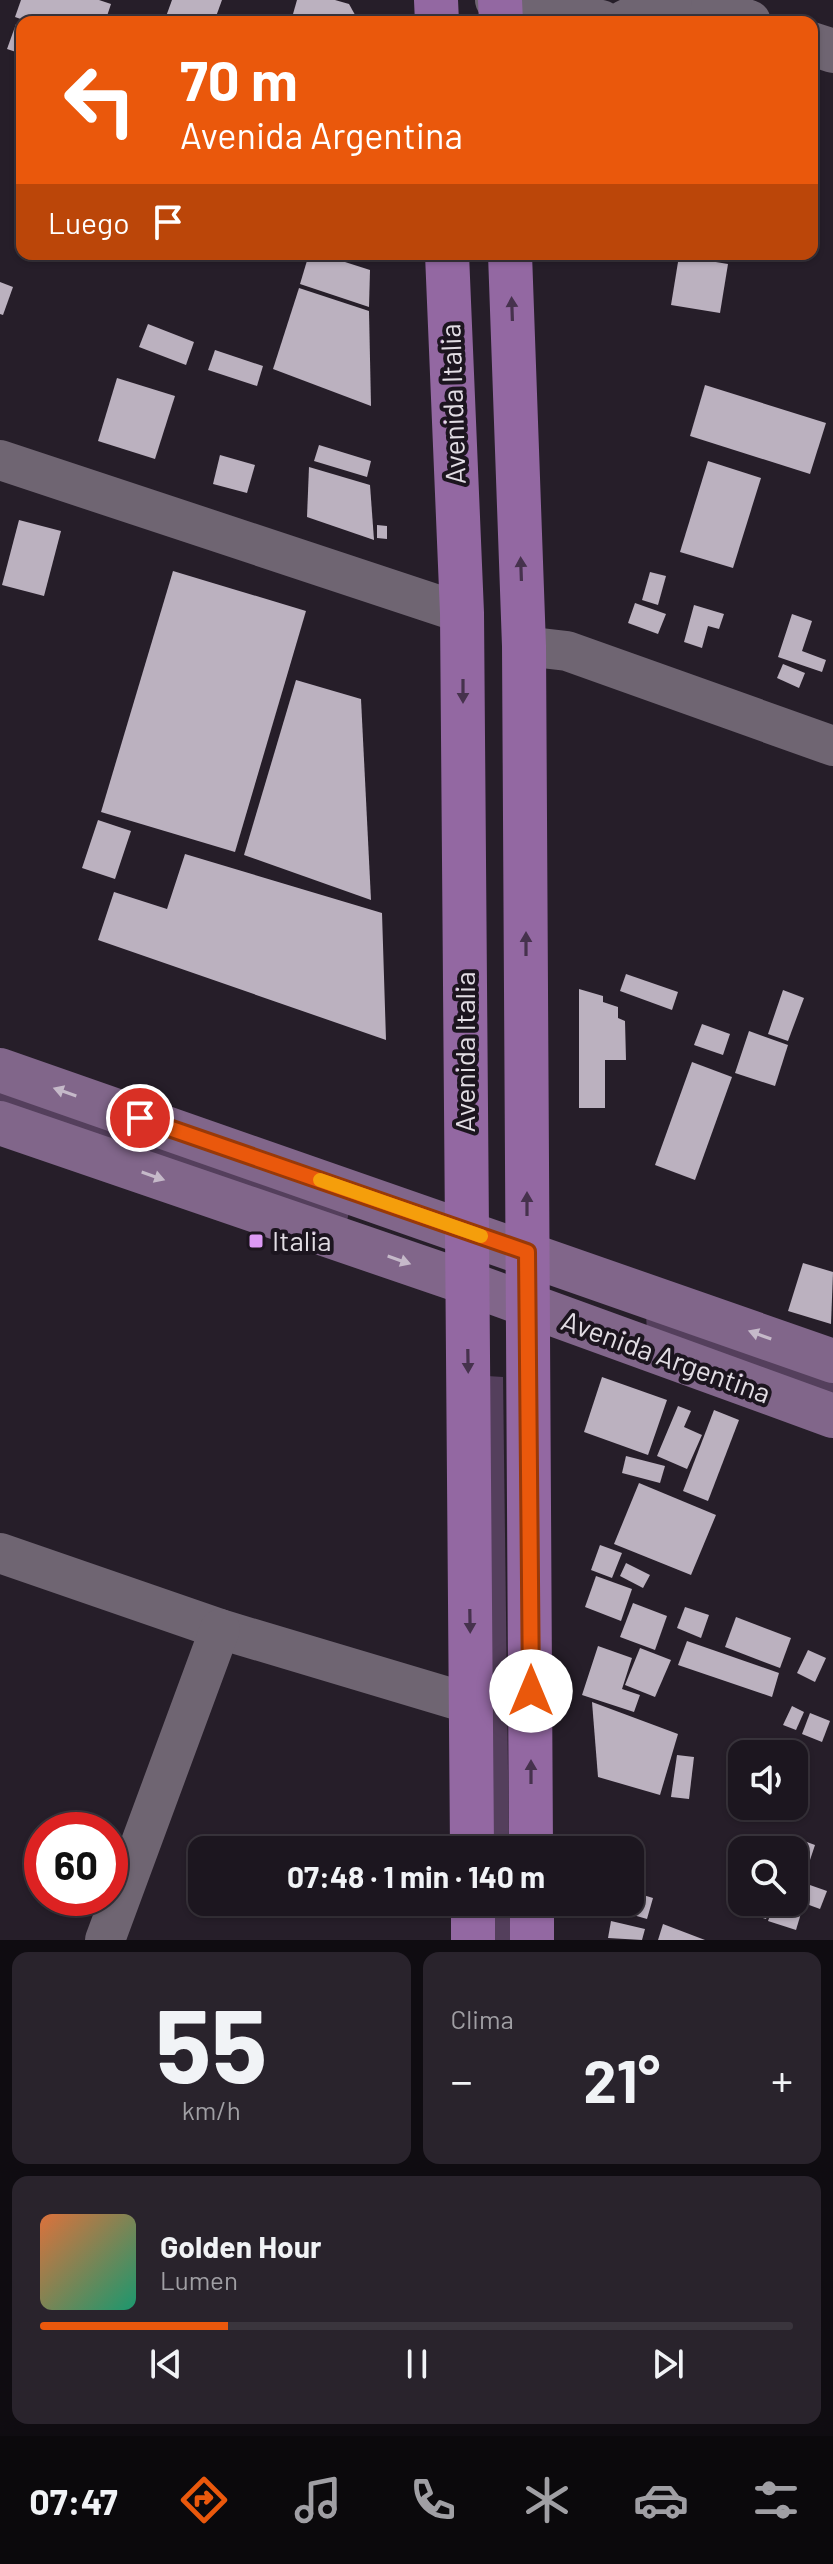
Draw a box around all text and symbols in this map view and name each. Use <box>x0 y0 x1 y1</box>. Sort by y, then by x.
text: 70 m <box>180 45 298 112</box>
icon: left <box>48 48 152 152</box>
text: Avenida Argentina <box>180 113 463 156</box>
icon: arrive <box>146 200 190 244</box>
text: Luego <box>48 204 130 240</box>
one-way arrow <box>505 296 518 321</box>
street label: Avenida Italia <box>432 323 472 485</box>
one-way arrow <box>515 556 528 581</box>
one-way arrow <box>457 679 469 704</box>
one-way arrow <box>520 931 532 956</box>
street label: Avenida Italia <box>447 971 481 1133</box>
pin <box>106 1084 174 1152</box>
one-way arrow <box>53 1086 77 1098</box>
icon: arrive <box>118 1096 162 1140</box>
one-way arrow <box>141 1170 165 1182</box>
one-way arrow <box>521 1191 533 1216</box>
place label: Italia <box>272 1223 332 1257</box>
marker: Italia <box>247 1232 265 1250</box>
one-way arrow <box>387 1254 411 1267</box>
street label: Avenida Argentina <box>557 1302 776 1410</box>
one-way arrow <box>747 1328 771 1341</box>
one-way arrow <box>462 1349 474 1374</box>
one-way arrow <box>464 1609 476 1634</box>
position arrow <box>489 1649 573 1733</box>
map controls <box>728 1740 808 1916</box>
button: sound <box>728 1740 808 1820</box>
one-way arrow <box>525 1759 537 1784</box>
speed limit sign: 60 <box>24 1812 128 1916</box>
button: search <box>728 1836 808 1916</box>
text: 07:48 · 1 min · 140 m <box>287 1858 545 1894</box>
text: 55 <box>155 1979 267 2104</box>
text: Clima <box>451 2003 514 2034</box>
text: 21° <box>583 2043 660 2115</box>
text: − <box>451 2053 473 2106</box>
text: + <box>771 2053 793 2106</box>
text: km/h <box>182 2094 241 2125</box>
text: Golden Hour <box>160 2228 322 2264</box>
text: Lumen <box>160 2264 238 2295</box>
icon: previous <box>144 2342 188 2386</box>
icon: pause <box>395 2342 439 2386</box>
icon: next <box>646 2342 690 2386</box>
icon: directions <box>176 2472 232 2528</box>
icon: music <box>290 2472 346 2528</box>
icon: phone <box>405 2472 461 2528</box>
icon: climate <box>519 2472 575 2528</box>
icon: car <box>633 2472 689 2528</box>
icon: filters <box>748 2472 804 2528</box>
text: 07:47 <box>29 2479 118 2522</box>

